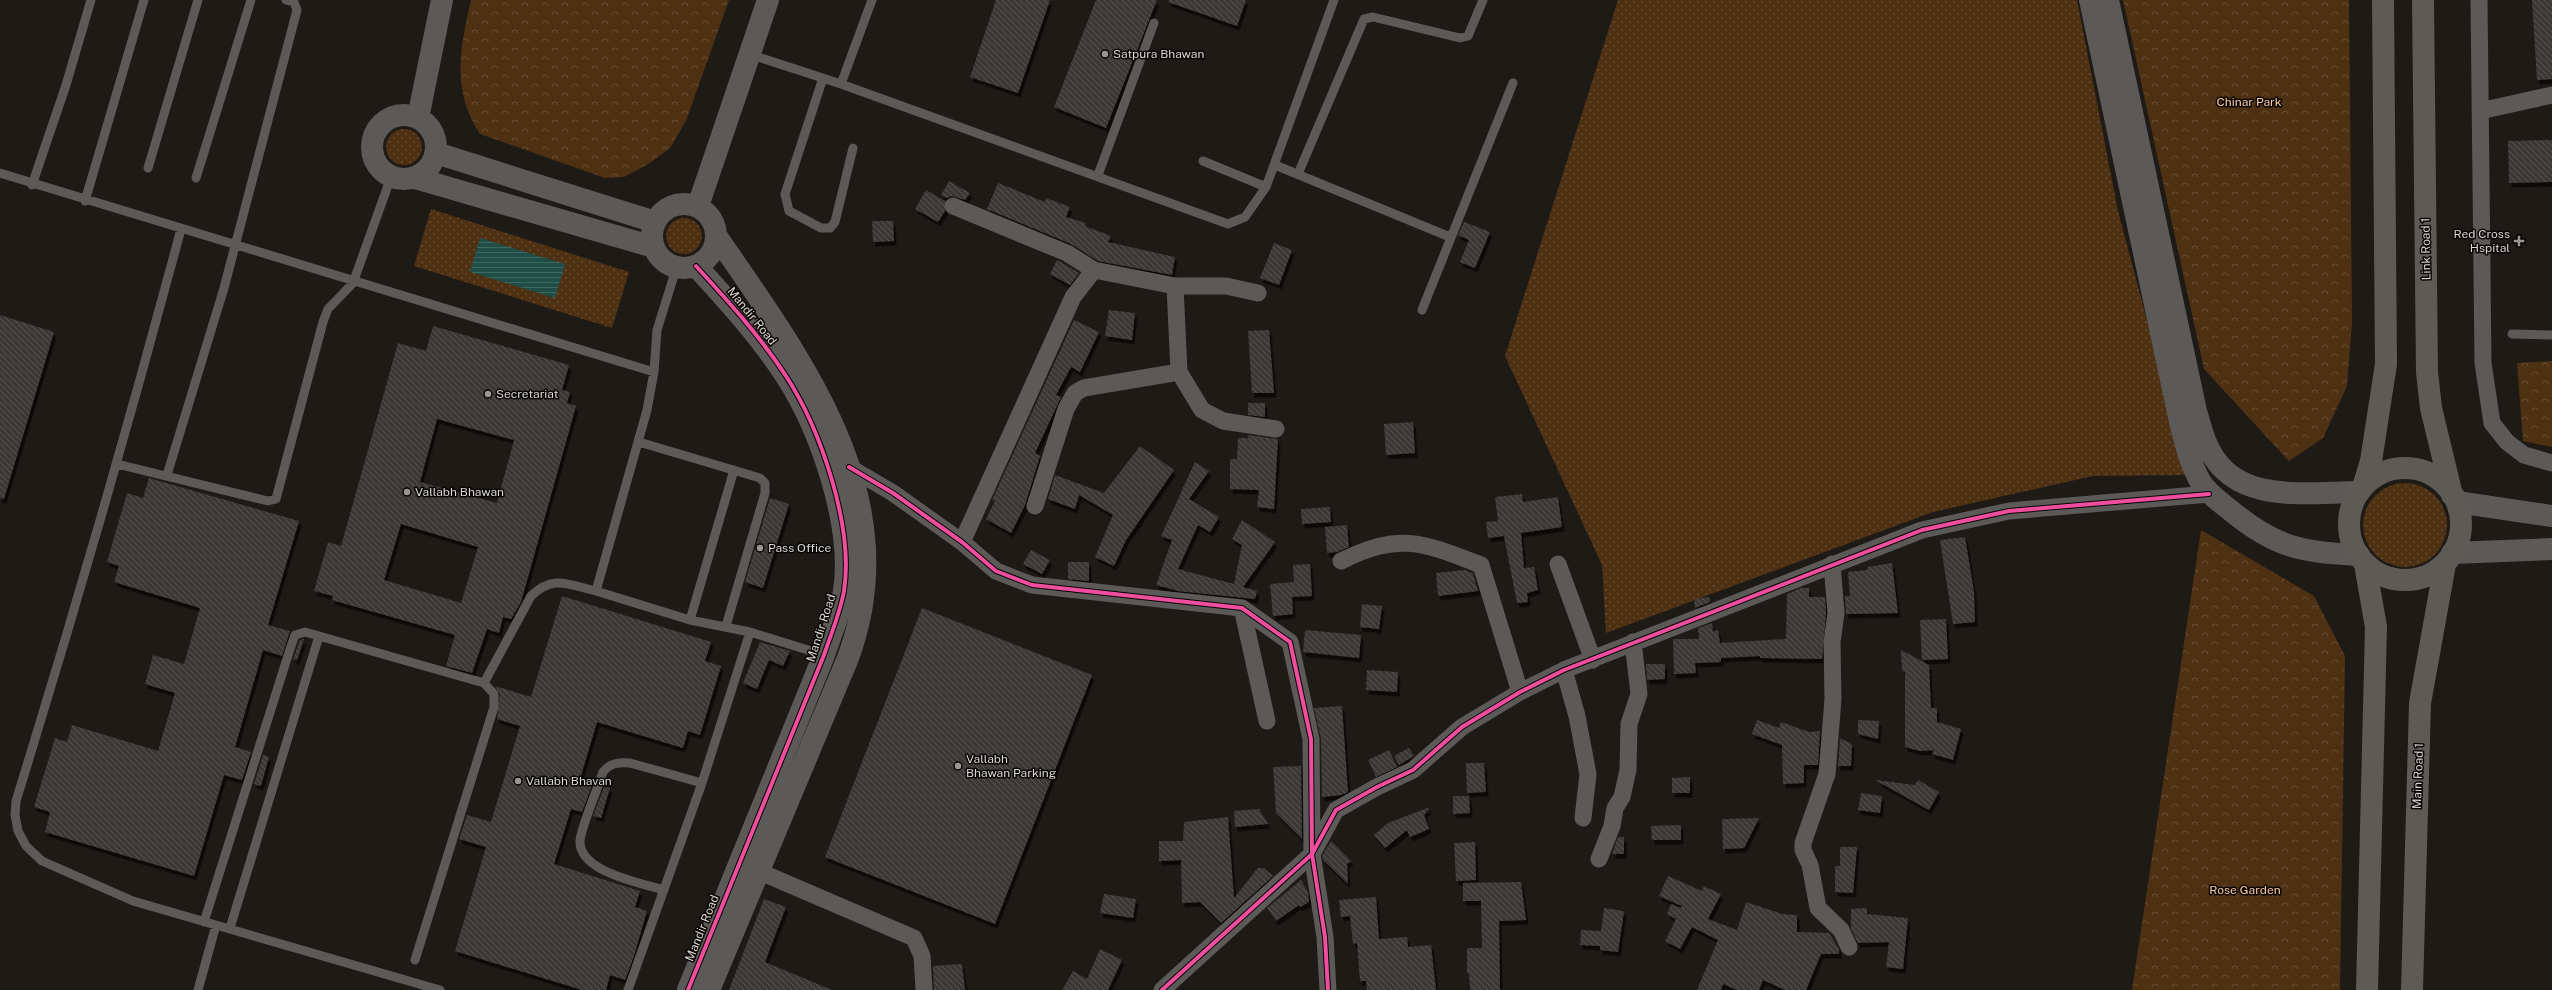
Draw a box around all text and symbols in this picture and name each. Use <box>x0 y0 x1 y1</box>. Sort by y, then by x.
place label: Satpura Bhawan <box>1113 47 1204 61</box>
marker: Satpura Bhawan <box>1100 49 1110 59</box>
park label: Chinar Park <box>2217 95 2282 109</box>
street label: Link Road 1 <box>2418 217 2434 281</box>
place label: Red Cross Hspital <box>2453 227 2510 255</box>
marker: Red Cross Hspital <box>2513 235 2525 247</box>
street label: Mandir Road <box>724 284 780 348</box>
place label: Secretariat <box>496 387 559 401</box>
marker: Secretariat <box>483 389 493 399</box>
place label: Vallabh Bhawan <box>415 485 504 499</box>
marker: Vallabh Bhawan <box>402 487 412 497</box>
place label: Pass Office <box>768 541 831 555</box>
marker: Pass Office <box>755 543 765 553</box>
street label: Mandir Road <box>803 592 839 664</box>
street label: Main Road 1 <box>2410 743 2426 809</box>
place label: Vallabh Bhawan Parking <box>966 752 1056 780</box>
marker: Vallabh Bhawan Parking <box>953 761 963 771</box>
place label: Vallabh Bhavan <box>526 774 612 788</box>
marker: Vallabh Bhavan <box>513 776 523 786</box>
park label: Rose Garden <box>2209 883 2281 897</box>
street label: Mandir Road <box>682 893 722 963</box>

